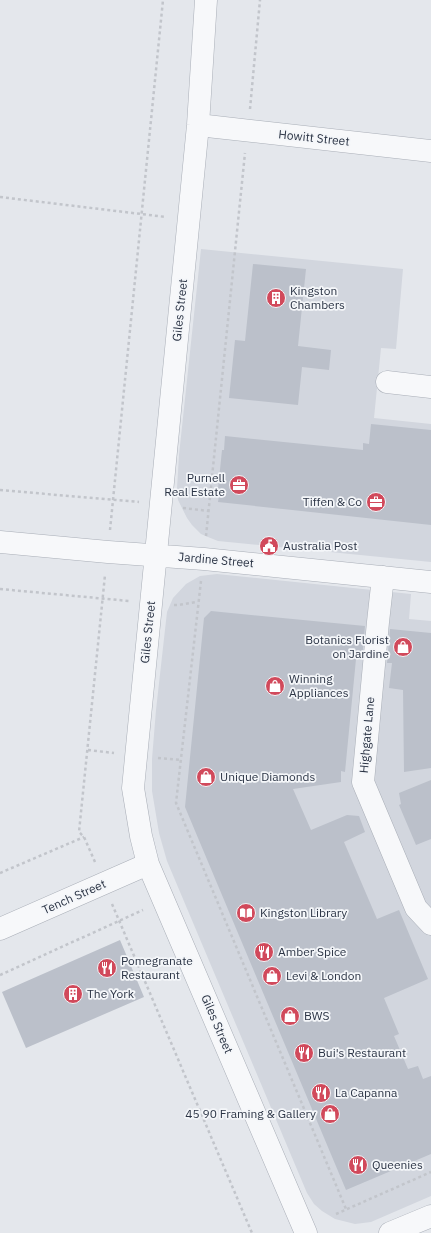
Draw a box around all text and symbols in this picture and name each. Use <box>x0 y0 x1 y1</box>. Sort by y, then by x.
street label: Howitt Street <box>278 126 350 149</box>
street label: Giles Street <box>169 278 190 342</box>
place label: Kingston Chambers <box>290 283 345 312</box>
building icon: Kingston Chambers <box>265 287 287 309</box>
place label: Purnell Real Estate <box>164 470 225 499</box>
office icon: Purnell Real Estate <box>228 474 250 496</box>
office icon: Tiffen & Co <box>365 491 387 513</box>
place label: Tiffen & Co <box>303 494 362 509</box>
public building icon: Australia Post <box>258 535 280 557</box>
place label: Australia Post <box>283 538 357 553</box>
street label: Jardine Street <box>178 549 255 570</box>
street label: Giles Street <box>137 600 158 664</box>
place label: Botanics Florist on Jardine <box>305 632 389 661</box>
shop icon: Botanics Florist on Jardine <box>392 636 414 658</box>
place label: Winning Appliances <box>289 671 349 700</box>
shop icon: Winning Appliances <box>264 675 286 697</box>
street label: Highgate Lane <box>356 696 377 774</box>
shop icon: Unique Diamonds <box>195 766 217 788</box>
place label: Unique Diamonds <box>220 769 316 784</box>
street label: Tench Street <box>40 876 108 917</box>
library icon: Kingston Library <box>235 902 257 924</box>
place label: Kingston Library <box>260 905 347 920</box>
restaurant icon: Amber Spice <box>253 941 275 963</box>
place label: Amber Spice <box>278 944 347 959</box>
place label: Pomegranate Restaurant <box>121 953 193 982</box>
restaurant icon: Pomegranate Restaurant <box>96 957 118 979</box>
shop icon: Levi & London <box>261 965 283 987</box>
place label: Levi & London <box>286 968 361 983</box>
building icon: The York <box>62 983 84 1005</box>
place label: The York <box>87 986 135 1001</box>
street label: Giles Street <box>198 992 237 1056</box>
shop icon: BWS <box>279 1005 301 1027</box>
place label: BWS <box>304 1008 329 1023</box>
restaurant icon: Bui's Restaurant <box>293 1042 315 1064</box>
place label: Bui's Restaurant <box>318 1045 406 1060</box>
restaurant icon: La Capanna <box>310 1082 332 1104</box>
place label: La Capanna <box>335 1085 398 1100</box>
shop icon: 45 90 Framing & Gallery <box>319 1103 341 1125</box>
place label: 45 90 Framing & Gallery <box>185 1106 316 1121</box>
restaurant icon: Queenies <box>347 1154 369 1176</box>
place label: Queenies <box>372 1157 423 1172</box>

